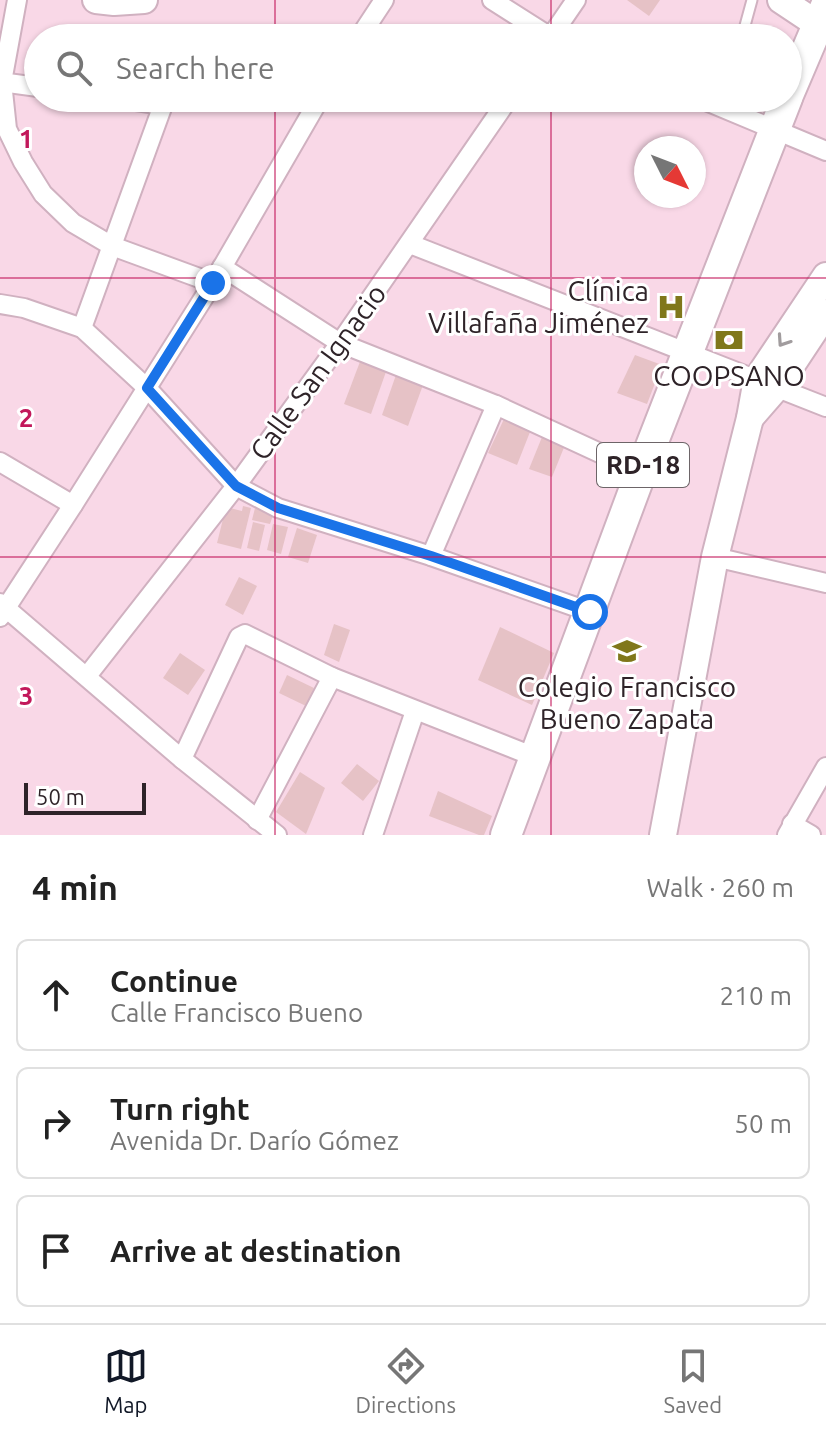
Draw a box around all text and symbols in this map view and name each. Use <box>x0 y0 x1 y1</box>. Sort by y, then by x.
search box <box>24 24 802 112</box>
icon: search <box>52 46 96 90</box>
text: Search here <box>116 51 275 85</box>
text: 1 <box>19 124 33 153</box>
north arrow <box>634 136 706 208</box>
route end <box>195 265 231 301</box>
place label: Clínica Villafaña Jiménez <box>428 275 649 338</box>
street label: Calle San Ignacio <box>243 278 392 466</box>
hospital icon: Clínica Villafaña Jiménez <box>656 292 686 322</box>
bank icon: COOPSANO <box>714 325 744 355</box>
one-way arrow <box>777 332 792 346</box>
place label: COOPSANO <box>653 360 805 391</box>
text: 2 <box>19 403 33 432</box>
road number: RD-18 <box>597 443 689 487</box>
route start <box>572 594 608 630</box>
school or university icon: Colegio Francisco Bueno Zapata <box>612 636 642 666</box>
place label: Colegio Francisco Bueno Zapata <box>518 671 736 734</box>
text: 3 <box>19 681 33 710</box>
scale bar <box>24 779 146 815</box>
text: 50 m <box>36 784 85 809</box>
text: 4 min <box>32 868 118 906</box>
text: Walk · 260 m <box>646 873 794 902</box>
text: Continue <box>110 964 238 998</box>
icon: ahead <box>34 973 78 1017</box>
text: 210 m <box>720 981 792 1010</box>
text: Calle Francisco Bueno <box>110 998 363 1027</box>
text: Turn right <box>110 1092 250 1126</box>
icon: right <box>34 1101 78 1145</box>
text: 50 m <box>734 1109 792 1138</box>
text: Avenida Dr. Darío Gómez <box>110 1126 399 1155</box>
icon: arrive <box>34 1229 78 1273</box>
text: Arrive at destination <box>110 1234 402 1268</box>
tab: Map <box>104 1344 148 1417</box>
tab: Directions <box>355 1344 456 1417</box>
tab: Saved <box>664 1344 722 1417</box>

